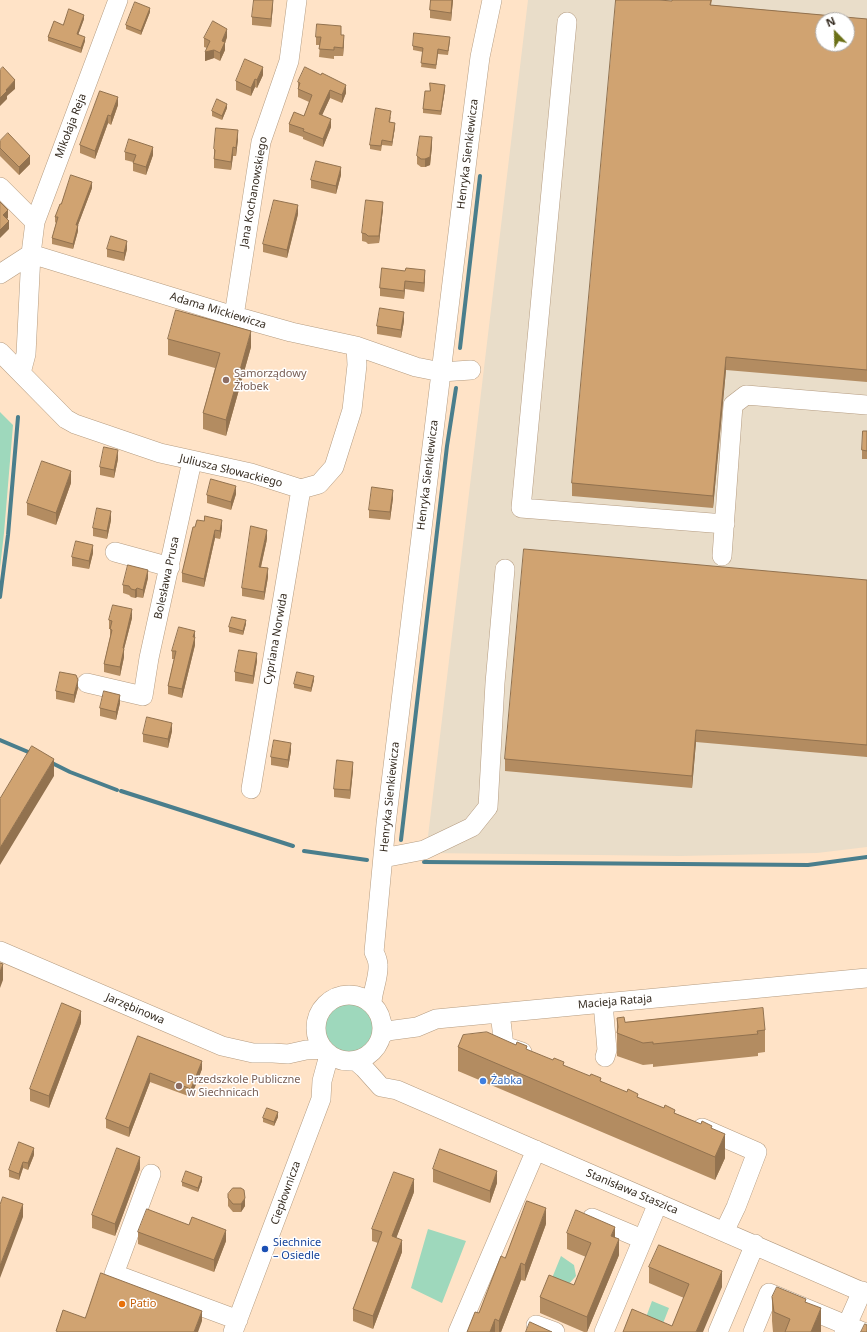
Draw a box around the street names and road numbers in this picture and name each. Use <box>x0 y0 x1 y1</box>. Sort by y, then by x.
street label: Mikołaja Reja <box>53 92 89 160</box>
street label: Henryka Sienkiewicza <box>455 98 481 210</box>
street label: Jana Kochanowskiego <box>238 136 270 248</box>
street label: Adama Mickiewicza <box>168 290 268 332</box>
street label: Henryka Sienkiewicza <box>415 419 441 531</box>
street label: Juliusza Słowackiego <box>178 452 284 490</box>
street label: Bolesława Prusa <box>152 535 182 621</box>
street label: Cypriana Norwida <box>261 592 291 686</box>
street label: Henryka Sienkiewicza <box>378 741 402 853</box>
street label: Jarzębinowa <box>104 991 166 1027</box>
street label: Macieja Rataja <box>577 992 653 1012</box>
street label: Ciepłownicza <box>268 1159 304 1227</box>
street label: Stanisława Staszica <box>584 1167 680 1217</box>

